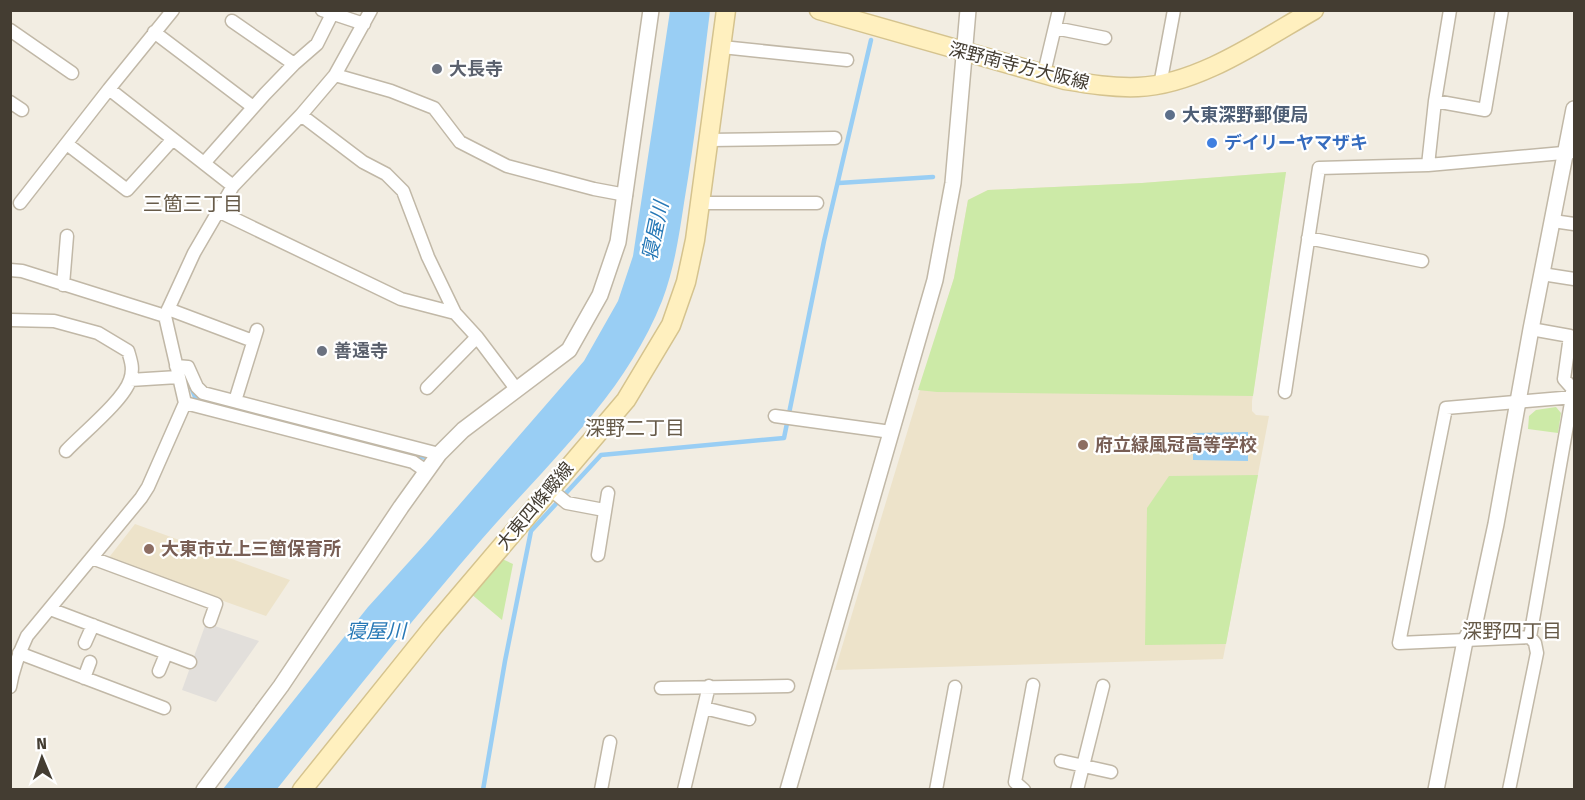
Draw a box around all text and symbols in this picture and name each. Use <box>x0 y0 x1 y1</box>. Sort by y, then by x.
street label: 深野南寺方大阪線 <box>946 38 1092 94</box>
place label: 大長寺 <box>449 58 503 80</box>
marker: 大長寺 <box>430 62 444 76</box>
place label: 大東深野郵便局 <box>1182 104 1308 126</box>
marker: 大東深野郵便局 <box>1163 108 1177 122</box>
place label: デイリーヤマザキ <box>1224 132 1368 154</box>
marker: デイリーヤマザキ <box>1205 136 1219 150</box>
district label: 三箇三丁目 <box>143 192 243 216</box>
water label: 寝屋川 <box>637 197 673 263</box>
place label: 善遠寺 <box>334 340 388 362</box>
marker: 善遠寺 <box>315 344 329 358</box>
district label: 深野二丁目 <box>585 416 685 440</box>
place label: 府立緑風冠高等学校 <box>1095 434 1257 456</box>
marker: 府立緑風冠高等学校 <box>1076 438 1090 452</box>
street label: 大東四條畷線 <box>492 458 578 554</box>
place label: 大東市立上三箇保育所 <box>161 538 341 560</box>
marker: 大東市立上三箇保育所 <box>142 542 156 556</box>
water label: 寝屋川 <box>346 619 408 643</box>
district label: 深野四丁目 <box>1462 619 1562 643</box>
north arrow <box>12 728 72 788</box>
text: N <box>36 734 47 753</box>

